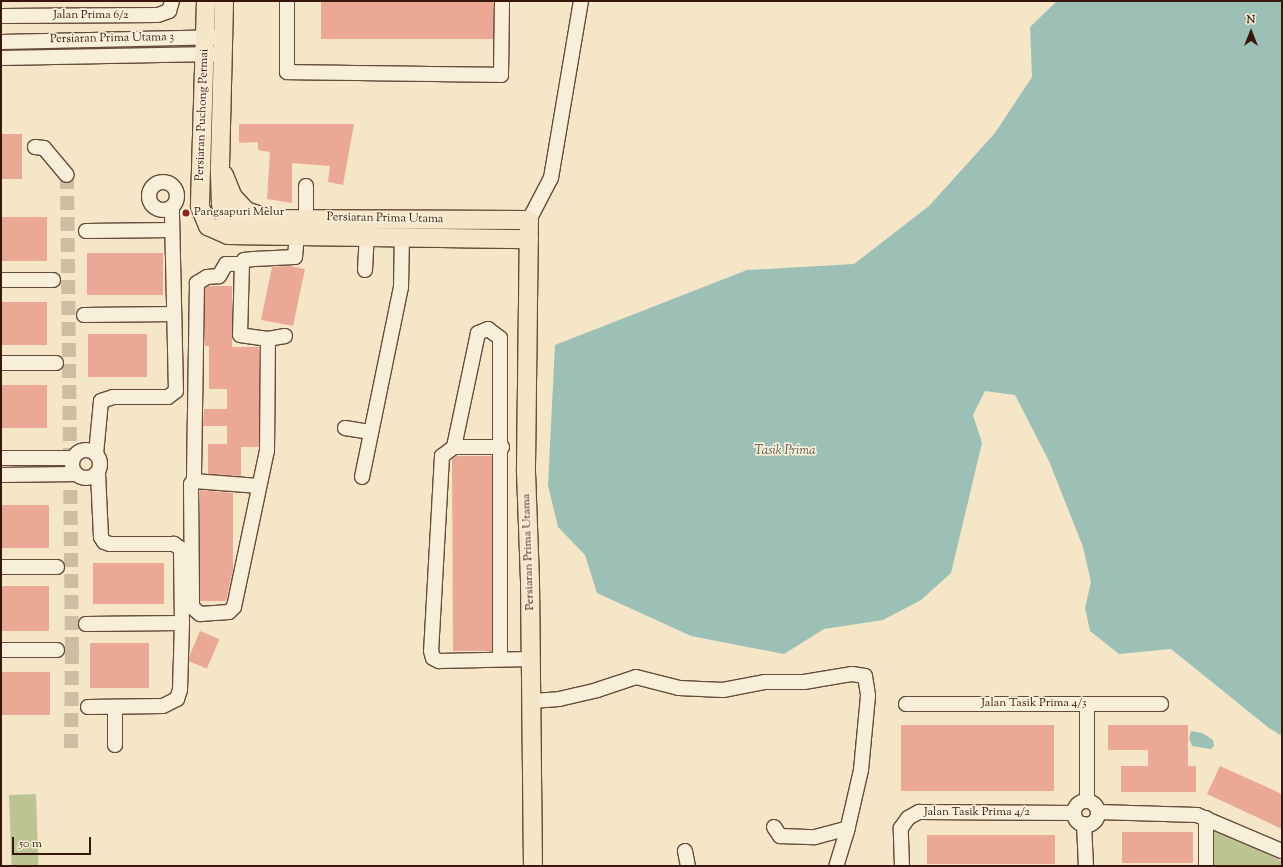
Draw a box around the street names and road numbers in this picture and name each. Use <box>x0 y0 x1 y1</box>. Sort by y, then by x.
street label: Jalan Prima 6/2 <box>53 9 129 23</box>
street label: Persiaran Prima Utama 3 <box>50 31 174 47</box>
street label: Persiaran Puchong Permai <box>193 49 213 181</box>
street label: Persiaran Prima Utama <box>326 211 444 227</box>
street label: Persiaran Prima Utama <box>520 493 538 611</box>
street label: Jalan Tasik Prima 4/3 <box>981 697 1087 711</box>
street label: Jalan Tasik Prima 4/2 <box>924 806 1030 820</box>

